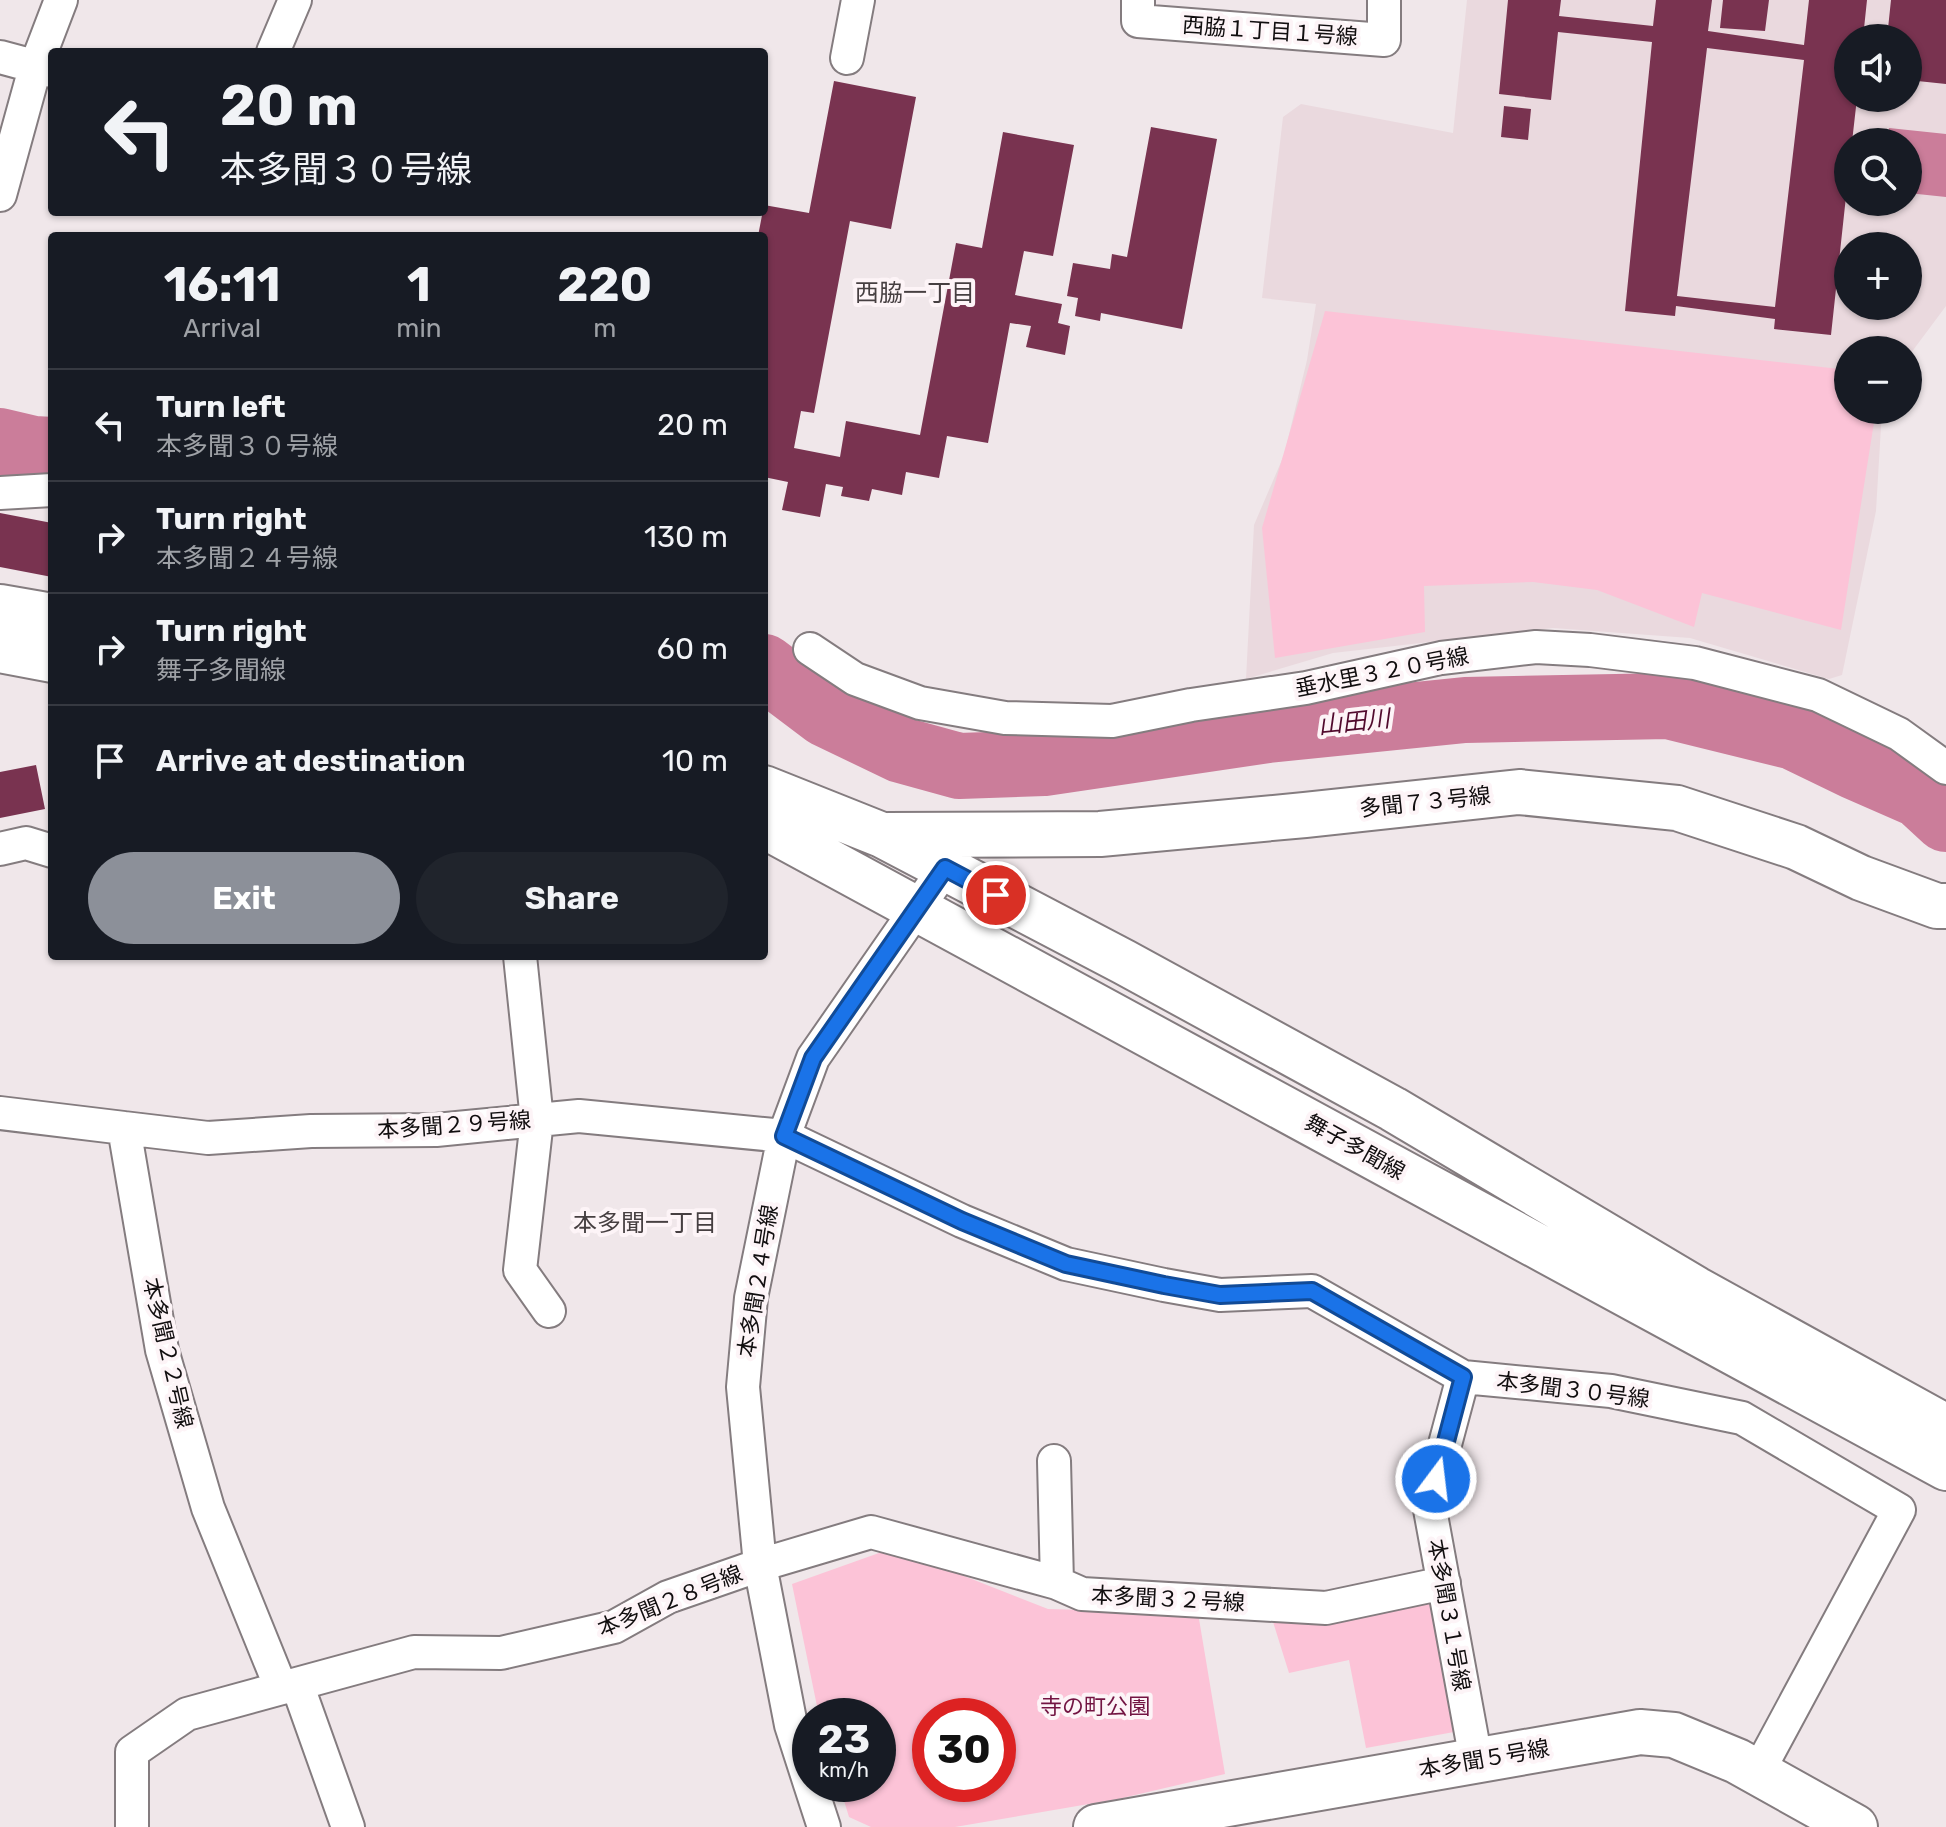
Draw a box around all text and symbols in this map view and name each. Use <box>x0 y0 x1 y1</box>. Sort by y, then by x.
street label: 西脇１丁目１号線 <box>1181 11 1359 51</box>
map controls <box>1834 24 1922 424</box>
button: sound <box>1834 24 1922 112</box>
text: 20 m <box>220 73 358 139</box>
icon: left <box>88 80 192 184</box>
button: search <box>1834 128 1922 216</box>
text: 本多聞３０号線 <box>220 148 472 191</box>
button: + <box>1834 232 1922 320</box>
text: 16:11 <box>164 256 281 313</box>
text: 1 <box>407 256 431 313</box>
text: 220 <box>557 256 652 313</box>
district label: 西脇一丁目 <box>855 279 975 307</box>
text: Arrival <box>183 313 261 344</box>
text: min <box>396 313 441 344</box>
text: m <box>593 313 616 344</box>
button: − <box>1834 336 1922 424</box>
text: Turn left <box>156 389 286 425</box>
icon: left <box>88 403 132 447</box>
text: 20 m <box>657 407 728 443</box>
text: 本多聞３０号線 <box>156 431 338 462</box>
text: Turn right <box>156 501 307 537</box>
icon: right <box>88 515 132 559</box>
text: 130 m <box>644 519 728 555</box>
text: 本多聞２４号線 <box>156 543 338 574</box>
text: Turn right <box>156 613 307 649</box>
icon: right <box>88 627 132 671</box>
text: 60 m <box>657 631 728 667</box>
street label: 垂水里３２０号線 <box>1293 642 1471 702</box>
text: 舞子多聞線 <box>156 655 286 686</box>
water label: 山田川 <box>1317 704 1394 740</box>
icon: arrive <box>88 739 132 783</box>
text: Arrive at destination <box>156 743 466 779</box>
text: 10 m <box>662 743 728 779</box>
street label: 多聞７３号線 <box>1358 782 1492 822</box>
button: Exit <box>88 852 400 944</box>
button: Share <box>416 852 728 944</box>
pin <box>962 861 1030 929</box>
icon: arrive <box>974 873 1018 917</box>
street label: 本多聞２９号線 <box>376 1106 532 1144</box>
street label: 舞子多聞線 <box>1300 1109 1410 1185</box>
street label: 本多聞２４号線 <box>733 1203 783 1359</box>
district label: 本多聞一丁目 <box>573 1209 717 1237</box>
street label: 本多聞２２号線 <box>138 1275 198 1431</box>
street label: 本多聞３０号線 <box>1495 1367 1651 1413</box>
position arrow <box>1394 1437 1478 1521</box>
street label: 本多聞３１号線 <box>1422 1537 1476 1693</box>
street label: 本多聞２８号線 <box>594 1560 746 1642</box>
street label: 本多聞３２号線 <box>1090 1581 1246 1617</box>
park label: 寺の町公園 <box>1040 1693 1150 1720</box>
speed limit sign: 30 <box>912 1698 1016 1802</box>
text: 23 <box>818 1716 870 1763</box>
street label: 本多聞５号線 <box>1417 1734 1551 1784</box>
text: km/h <box>819 1758 869 1782</box>

